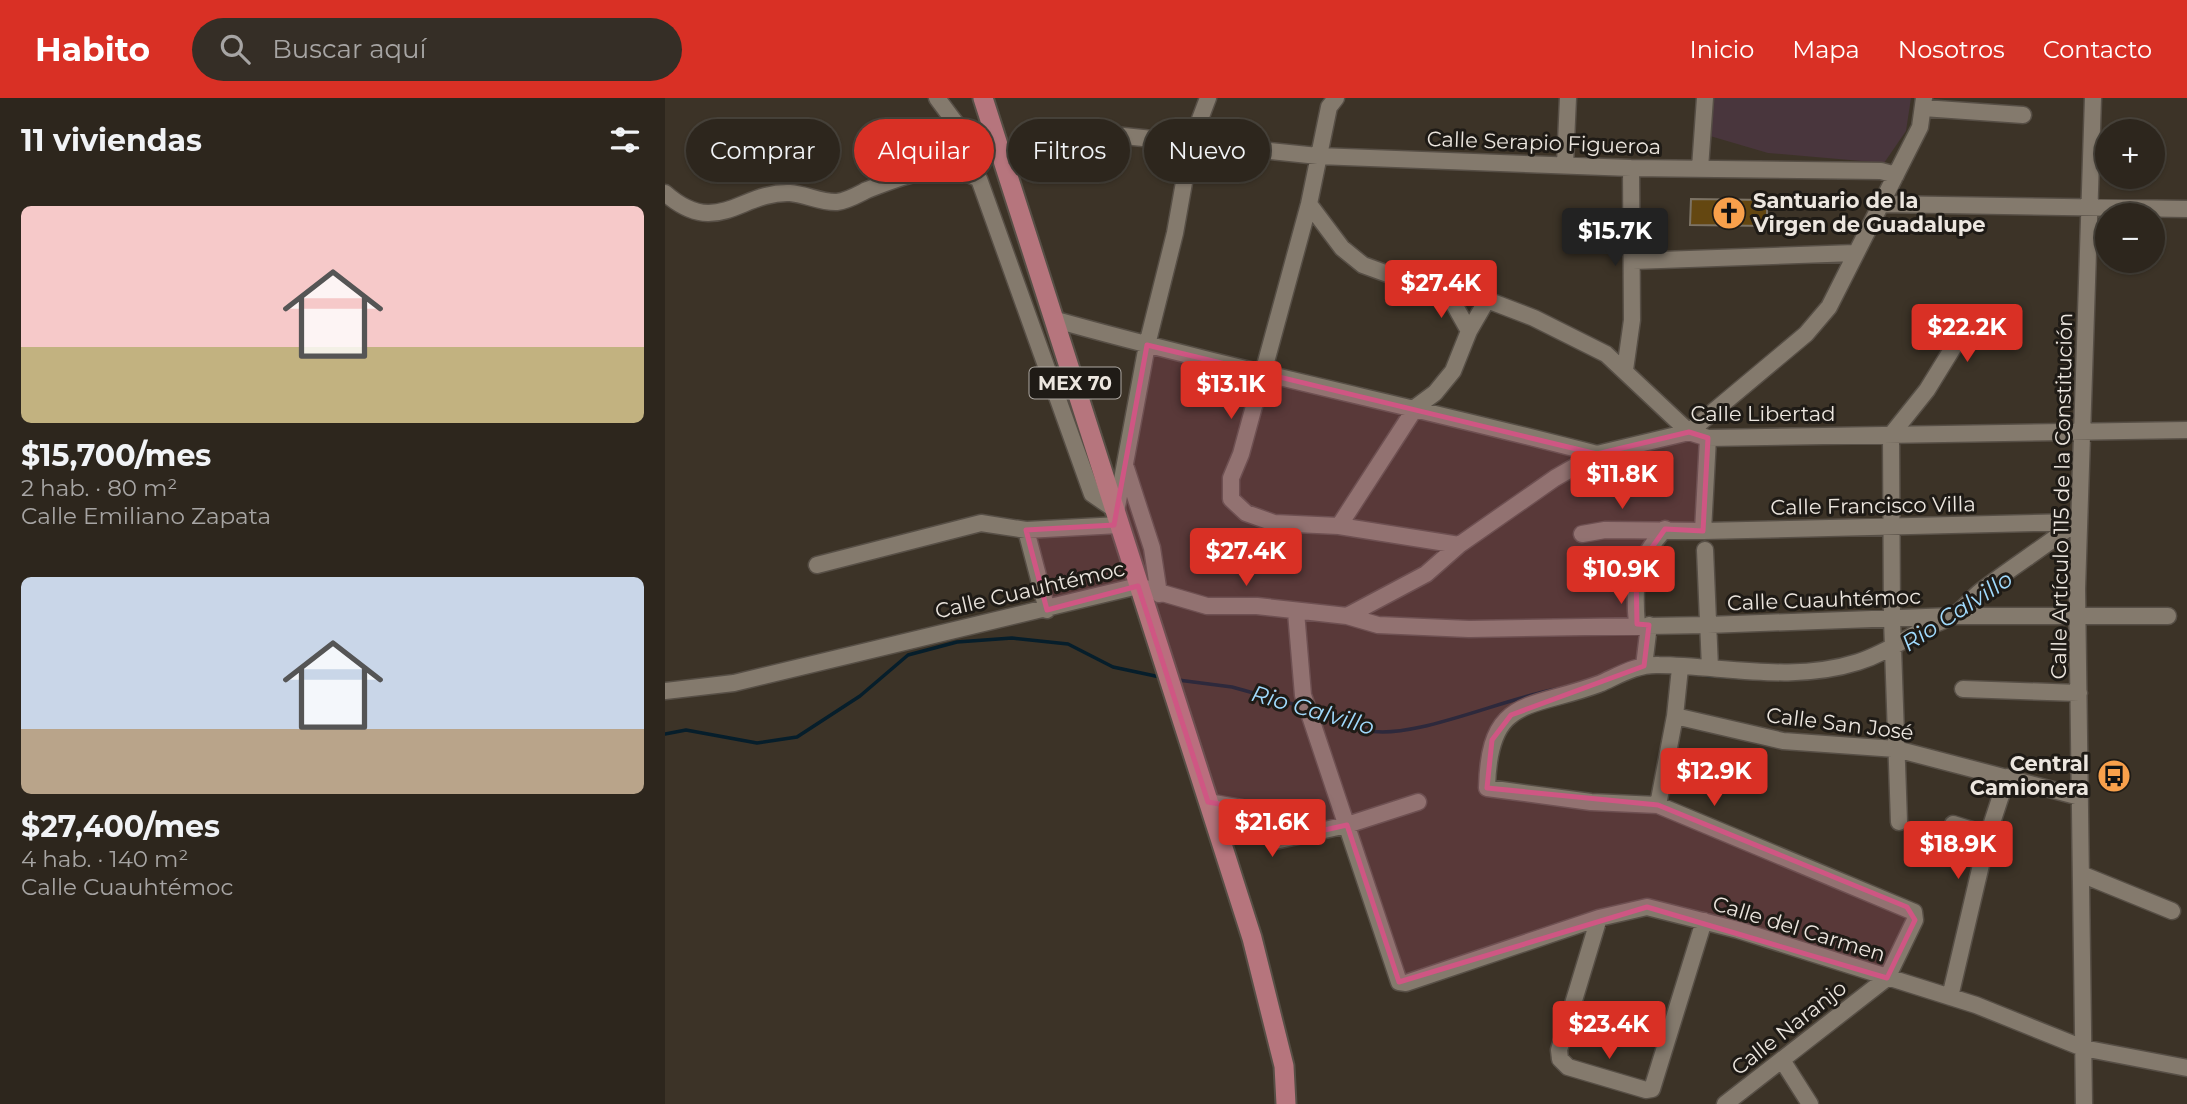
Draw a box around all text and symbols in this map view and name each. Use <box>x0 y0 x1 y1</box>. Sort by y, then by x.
search box <box>192 18 682 81</box>
text: Habito <box>35 29 150 69</box>
icon: search <box>216 30 254 68</box>
text: Buscar aquí <box>272 33 427 65</box>
text: Inicio <box>1689 35 1754 64</box>
text: Mapa <box>1792 35 1860 64</box>
text: Nosotros <box>1898 35 2005 64</box>
text: Contacto <box>2043 35 2152 64</box>
chip: Comprar <box>686 119 840 182</box>
chip: Alquilar <box>854 119 994 182</box>
chip: Filtros <box>1008 119 1130 182</box>
chip: Nuevo <box>1144 119 1270 182</box>
map controls <box>2095 119 2165 273</box>
button: + <box>2095 119 2165 189</box>
icon: filters <box>606 121 644 159</box>
text: 11 viviendas <box>21 122 202 159</box>
street label: Calle Serapio Figueroa <box>1426 126 1662 159</box>
place label: Santuario de la Virgen de Guadalupe <box>1752 188 1986 237</box>
church icon: Santuario de la Virgen de Guadalupe <box>1710 194 1748 232</box>
button: − <box>2095 203 2165 273</box>
pin: $15.7K <box>1558 208 1672 268</box>
text: $15.7K <box>1578 217 1652 245</box>
icon: home <box>270 251 396 377</box>
pin: $27.4K <box>1384 260 1498 320</box>
text: $27.4K <box>1401 269 1481 297</box>
pin: $22.2K <box>1910 304 2024 364</box>
street label: Calle Artículo 115 de la Constitución <box>2046 312 2077 680</box>
text: $22.2K <box>1928 313 2006 341</box>
pin: $13.1K <box>1174 362 1288 421</box>
road number: MEX 70 <box>1029 368 1121 398</box>
text: $13.1K <box>1197 370 1265 398</box>
street label: Calle Libertad <box>1690 401 1836 426</box>
text: $15,700/mes <box>21 437 211 474</box>
pin: $11.8K <box>1565 452 1679 511</box>
text: $11.8K <box>1587 460 1657 488</box>
text: 2 hab. · 80 m² <box>21 474 177 502</box>
street label: Calle Francisco Villa <box>1770 491 1976 520</box>
text: Calle Emiliano Zapata <box>21 502 271 530</box>
pin: $27.4K <box>1189 528 1303 588</box>
text: $27.4K <box>1206 537 1286 565</box>
pin: $10.9K <box>1564 546 1678 606</box>
text: $10.9K <box>1583 555 1659 583</box>
street label: Calle Cuauhtémoc <box>933 556 1127 624</box>
water label: Rio Calvillo <box>1896 565 2018 657</box>
street label: Calle Cuauhtémoc <box>1727 584 1921 615</box>
icon: home <box>270 622 396 748</box>
water label: Rio Calvillo <box>1248 679 1378 741</box>
street label: Calle San José <box>1765 702 1915 745</box>
pin: $12.9K <box>1657 748 1771 808</box>
place label: Central Camionera <box>1970 751 2089 800</box>
text: $12.9K <box>1677 757 1751 785</box>
bus stop icon: Central Camionera <box>2095 757 2133 795</box>
pin: $21.6K <box>1215 800 1329 859</box>
text: $27,400/mes <box>21 808 220 845</box>
text: $21.6K <box>1235 808 1309 836</box>
pin: $18.9K <box>1901 822 2015 881</box>
text: $18.9K <box>1920 830 1996 858</box>
text: 4 hab. · 140 m² <box>21 845 188 873</box>
text: Calle Cuauhtémoc <box>21 873 234 901</box>
street label: Calle del Carmen <box>1710 890 1888 967</box>
street label: Calle Naranjo <box>1726 975 1851 1080</box>
pin: $23.4K <box>1552 1002 1666 1061</box>
text: $23.4K <box>1569 1010 1649 1038</box>

